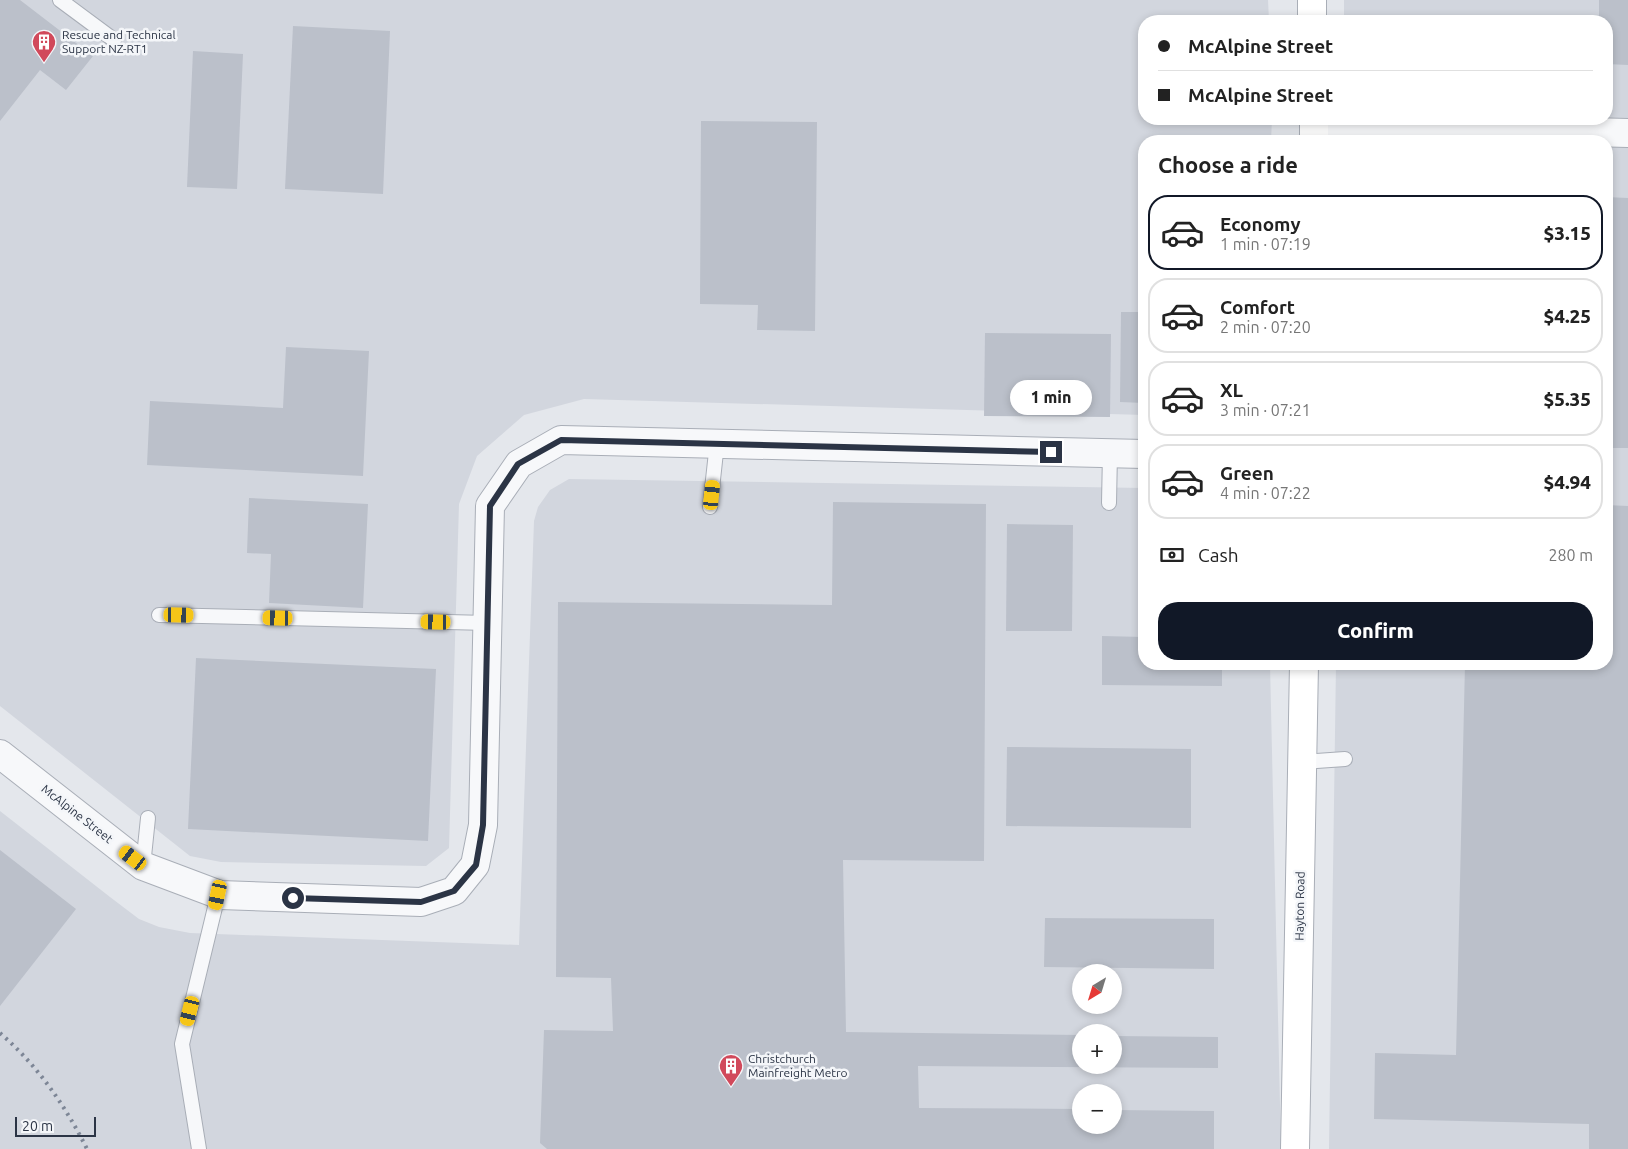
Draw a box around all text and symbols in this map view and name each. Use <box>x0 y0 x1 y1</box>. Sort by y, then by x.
place label: Rescue and Technical Support NZ-RT1 <box>62 28 176 55</box>
building icon: Rescue and Technical Support NZ-RT1 <box>31 29 57 63</box>
text: McAlpine Street <box>1188 35 1333 57</box>
text: McAlpine Street <box>1188 84 1333 106</box>
text: Choose a ride <box>1158 152 1298 177</box>
icon: car <box>1160 210 1205 255</box>
text: Economy <box>1220 213 1301 235</box>
text: $3.15 <box>1543 222 1591 244</box>
text: 1 min · 07:19 <box>1220 235 1311 253</box>
icon: car <box>1160 293 1205 338</box>
text: Comfort <box>1220 296 1295 318</box>
text: $4.25 <box>1543 305 1591 327</box>
text: 2 min · 07:20 <box>1220 318 1311 336</box>
icon: car <box>1160 376 1205 421</box>
text: XL <box>1220 379 1243 401</box>
callout: 1 min <box>1010 380 1092 414</box>
text: 1 min <box>1031 388 1071 406</box>
text: $5.35 <box>1543 388 1591 410</box>
text: 3 min · 07:21 <box>1220 401 1311 419</box>
route end <box>1040 441 1062 463</box>
icon: car <box>1160 459 1205 504</box>
text: Green <box>1220 462 1274 484</box>
text: $4.94 <box>1543 471 1591 493</box>
car <box>702 479 721 511</box>
text: 4 min · 07:22 <box>1220 484 1311 502</box>
icon: cash <box>1158 541 1186 569</box>
text: Cash <box>1198 544 1239 566</box>
text: 280 m <box>1548 546 1593 564</box>
button: Confirm <box>1158 602 1593 660</box>
car <box>163 607 194 623</box>
car <box>262 610 293 626</box>
car <box>420 614 451 630</box>
street label: McAlpine Street <box>39 782 116 846</box>
car <box>116 843 149 873</box>
street label: Hayton Road <box>1292 871 1307 941</box>
car <box>207 879 228 911</box>
route start <box>282 887 304 909</box>
north arrow <box>1072 964 1122 1014</box>
map controls <box>1072 964 1122 1134</box>
car <box>179 995 200 1027</box>
button: + <box>1072 1024 1122 1074</box>
place label: Christchurch Mainfreight Metro <box>748 1052 848 1079</box>
building icon: Christchurch Mainfreight Metro <box>718 1053 744 1087</box>
button: − <box>1072 1084 1122 1134</box>
scale bar <box>15 1114 96 1137</box>
text: 20 m <box>22 1118 53 1134</box>

